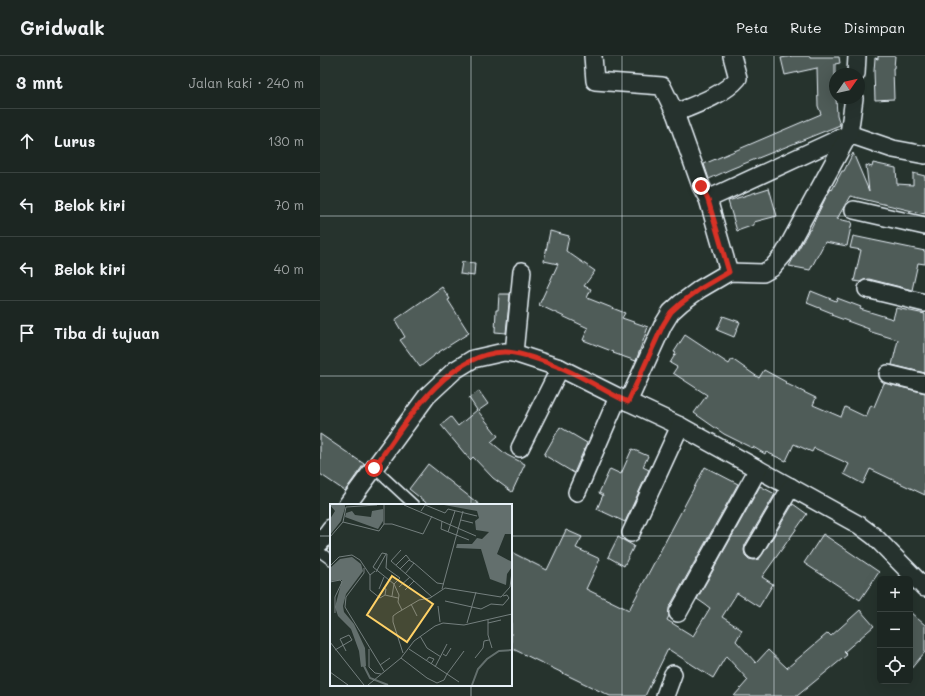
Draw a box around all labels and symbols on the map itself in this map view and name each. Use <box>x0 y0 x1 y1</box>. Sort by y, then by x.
north arrow <box>829 68 865 104</box>
route end <box>692 177 710 195</box>
route start <box>365 459 383 477</box>
inset map <box>330 504 512 686</box>

